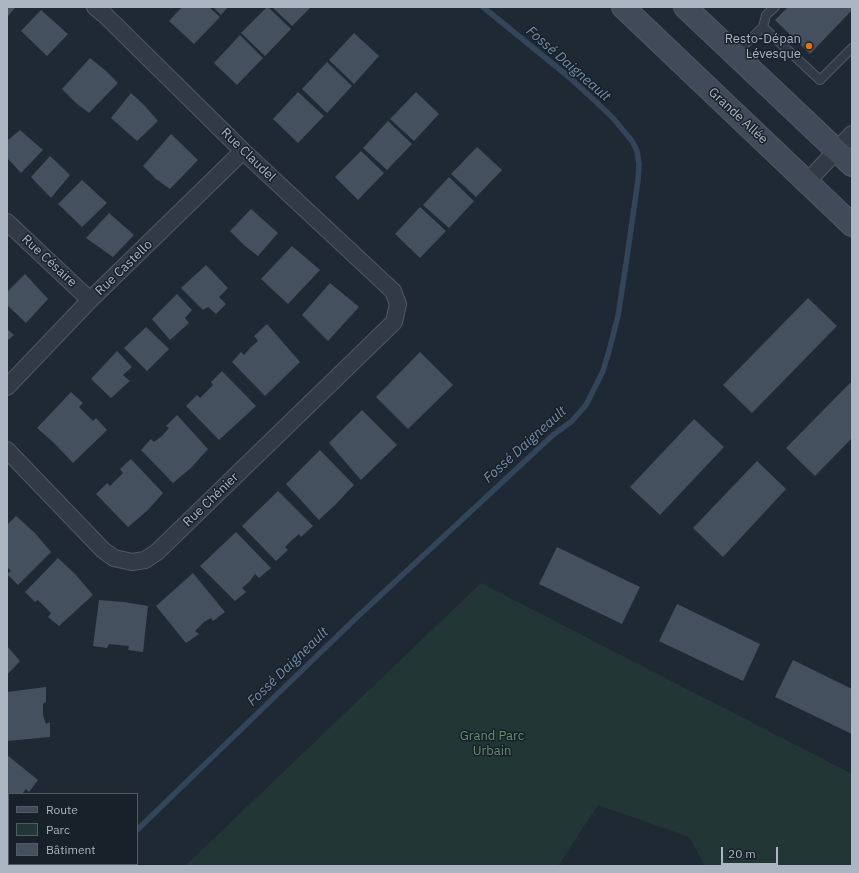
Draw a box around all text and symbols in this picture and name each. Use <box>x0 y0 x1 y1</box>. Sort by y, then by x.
water label: Fossé Daigneault <box>523 23 613 105</box>
place label: Resto-Dépan Lévesque <box>725 31 801 62</box>
marker: Resto-Dépan Lévesque <box>804 41 814 51</box>
street label: Grande Allée <box>705 85 771 147</box>
street label: Rue Claudel <box>217 125 279 185</box>
street label: Rue Césaire <box>18 232 80 290</box>
street label: Rue Castello <box>92 237 156 299</box>
water label: Fossé Daigneault <box>480 403 570 487</box>
street label: Rue Chénier <box>180 470 242 530</box>
water label: Fossé Daigneault <box>244 624 332 710</box>
park label: Grand Parc Urbain <box>460 728 524 759</box>
legend <box>8 793 138 865</box>
text: Route <box>46 802 78 817</box>
text: Parc <box>46 822 70 837</box>
scale bar <box>723 839 780 865</box>
text: Bâtiment <box>46 842 96 857</box>
text: 20 m <box>728 846 756 861</box>

